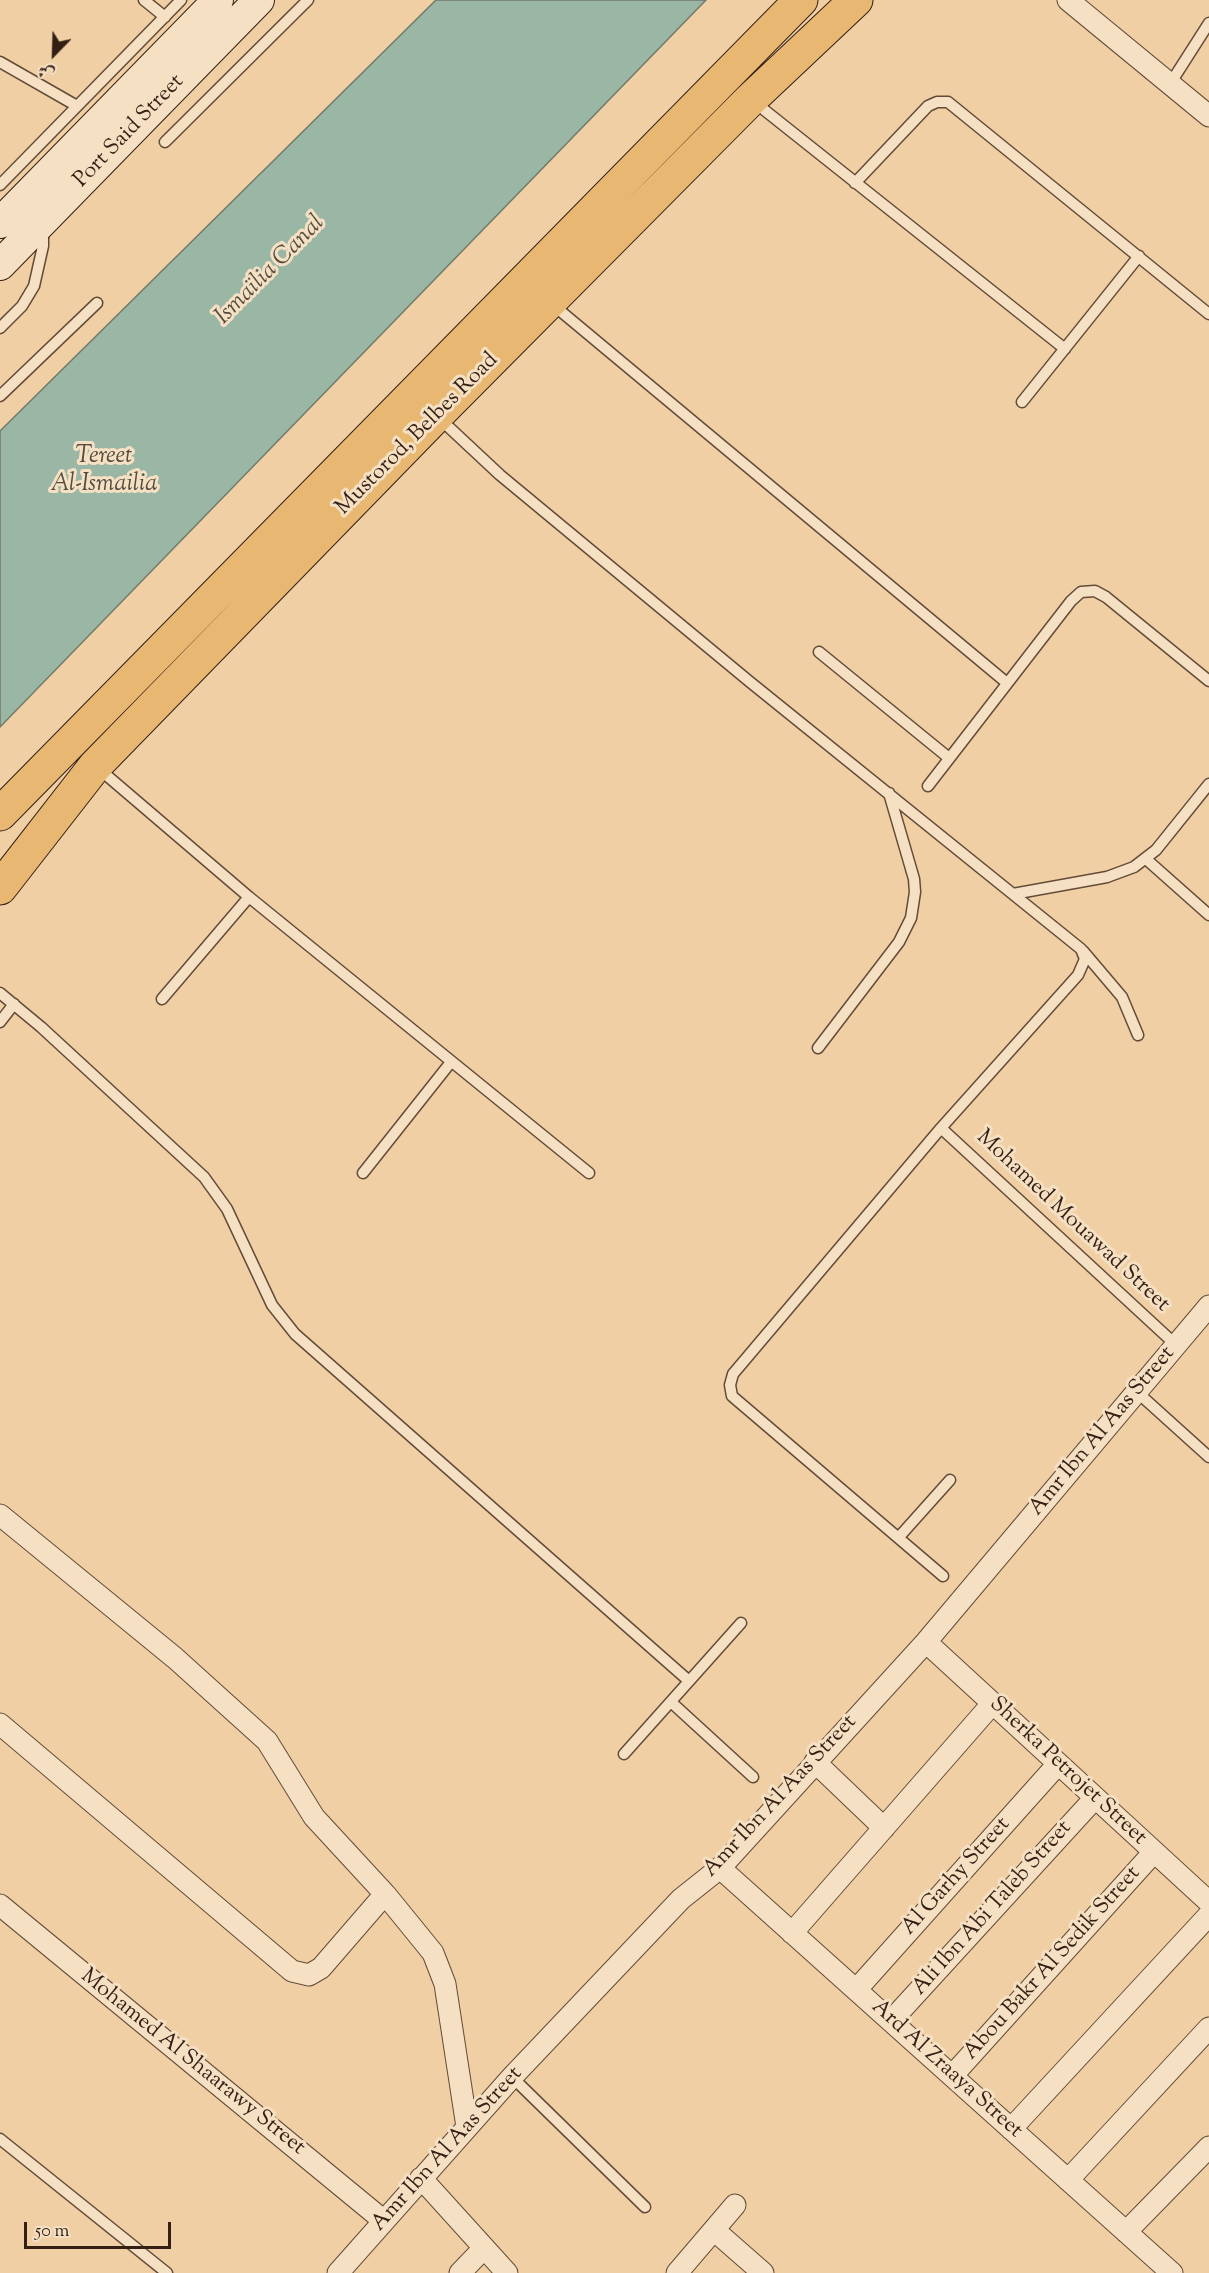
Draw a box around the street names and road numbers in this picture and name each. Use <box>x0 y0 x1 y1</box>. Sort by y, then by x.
street label: Port Said Street <box>69 70 191 194</box>
street label: Mustorod, Belbes Road <box>331 348 505 522</box>
street label: Mohamed Mouawad Street <box>970 1125 1174 1319</box>
street label: Amr Ibn Al Aas Street <box>1024 1342 1182 1522</box>
street label: Sherka Petrojet Street <box>983 1692 1151 1852</box>
street label: Amr Ibn Al Aas Street <box>699 1710 863 1884</box>
street label: Al Garhy Street <box>897 1813 1017 1941</box>
street label: Ali Ibn Abi Taleb Street <box>908 1816 1078 2002</box>
street label: Abou Bakr Al Sedik Street <box>959 1862 1147 2066</box>
street label: Mohamed Al Shaarawy Street <box>74 1964 310 2162</box>
street label: Ard Al Zraaya Street <box>865 1995 1027 2145</box>
street label: Amr Ibn Al Aas Street <box>367 2062 529 2238</box>

